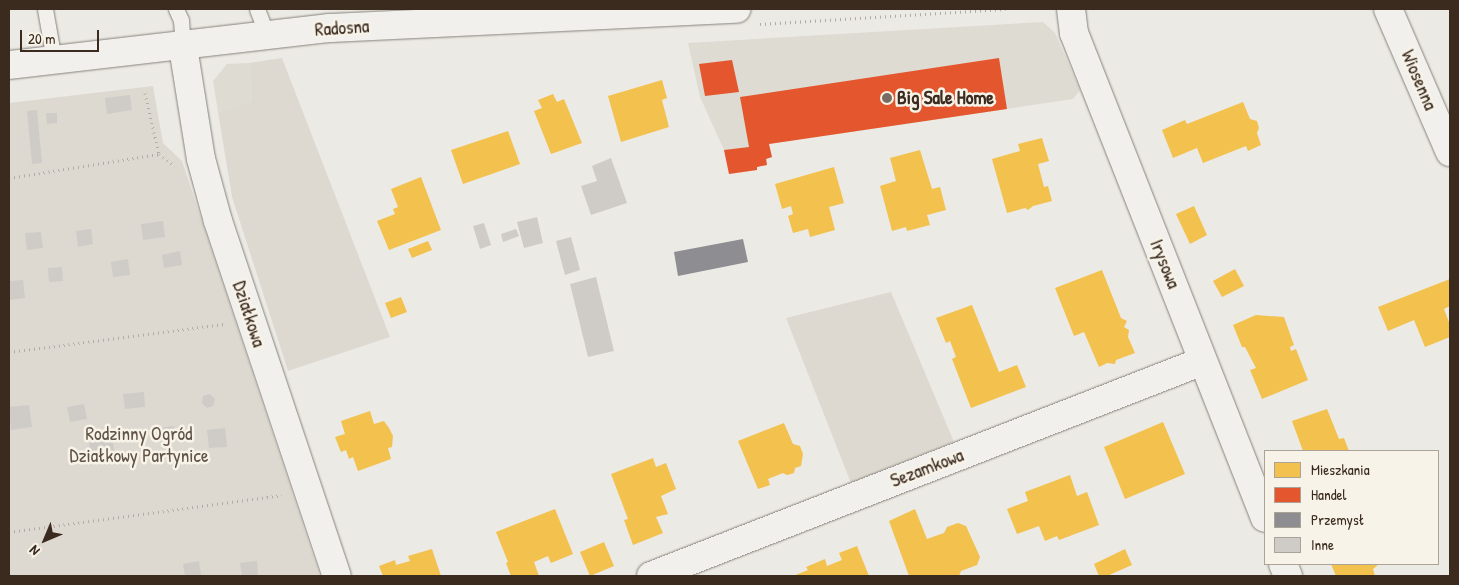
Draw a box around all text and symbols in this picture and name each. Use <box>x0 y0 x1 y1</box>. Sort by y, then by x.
street label: Radosna <box>314 15 370 41</box>
scale bar <box>22 20 101 52</box>
text: 20 m <box>28 28 55 49</box>
street label: Wiosenna <box>1396 46 1442 114</box>
place label: Big Sale Home <box>897 87 994 109</box>
marker: Big Sale Home <box>881 92 893 104</box>
street label: Irysowa <box>1145 236 1185 292</box>
street label: Działkowa <box>228 278 270 350</box>
park label: Rodzinny Ogród Działkowy Partynice <box>69 423 209 467</box>
street label: Sezamkowa <box>887 444 967 492</box>
legend <box>1264 450 1439 565</box>
text: Mieszkania <box>1311 459 1370 480</box>
text: Handel <box>1311 484 1347 505</box>
text: Przemysł <box>1311 509 1364 530</box>
north arrow <box>20 515 70 565</box>
text: Inne <box>1311 534 1334 555</box>
text: N <box>25 542 43 560</box>

